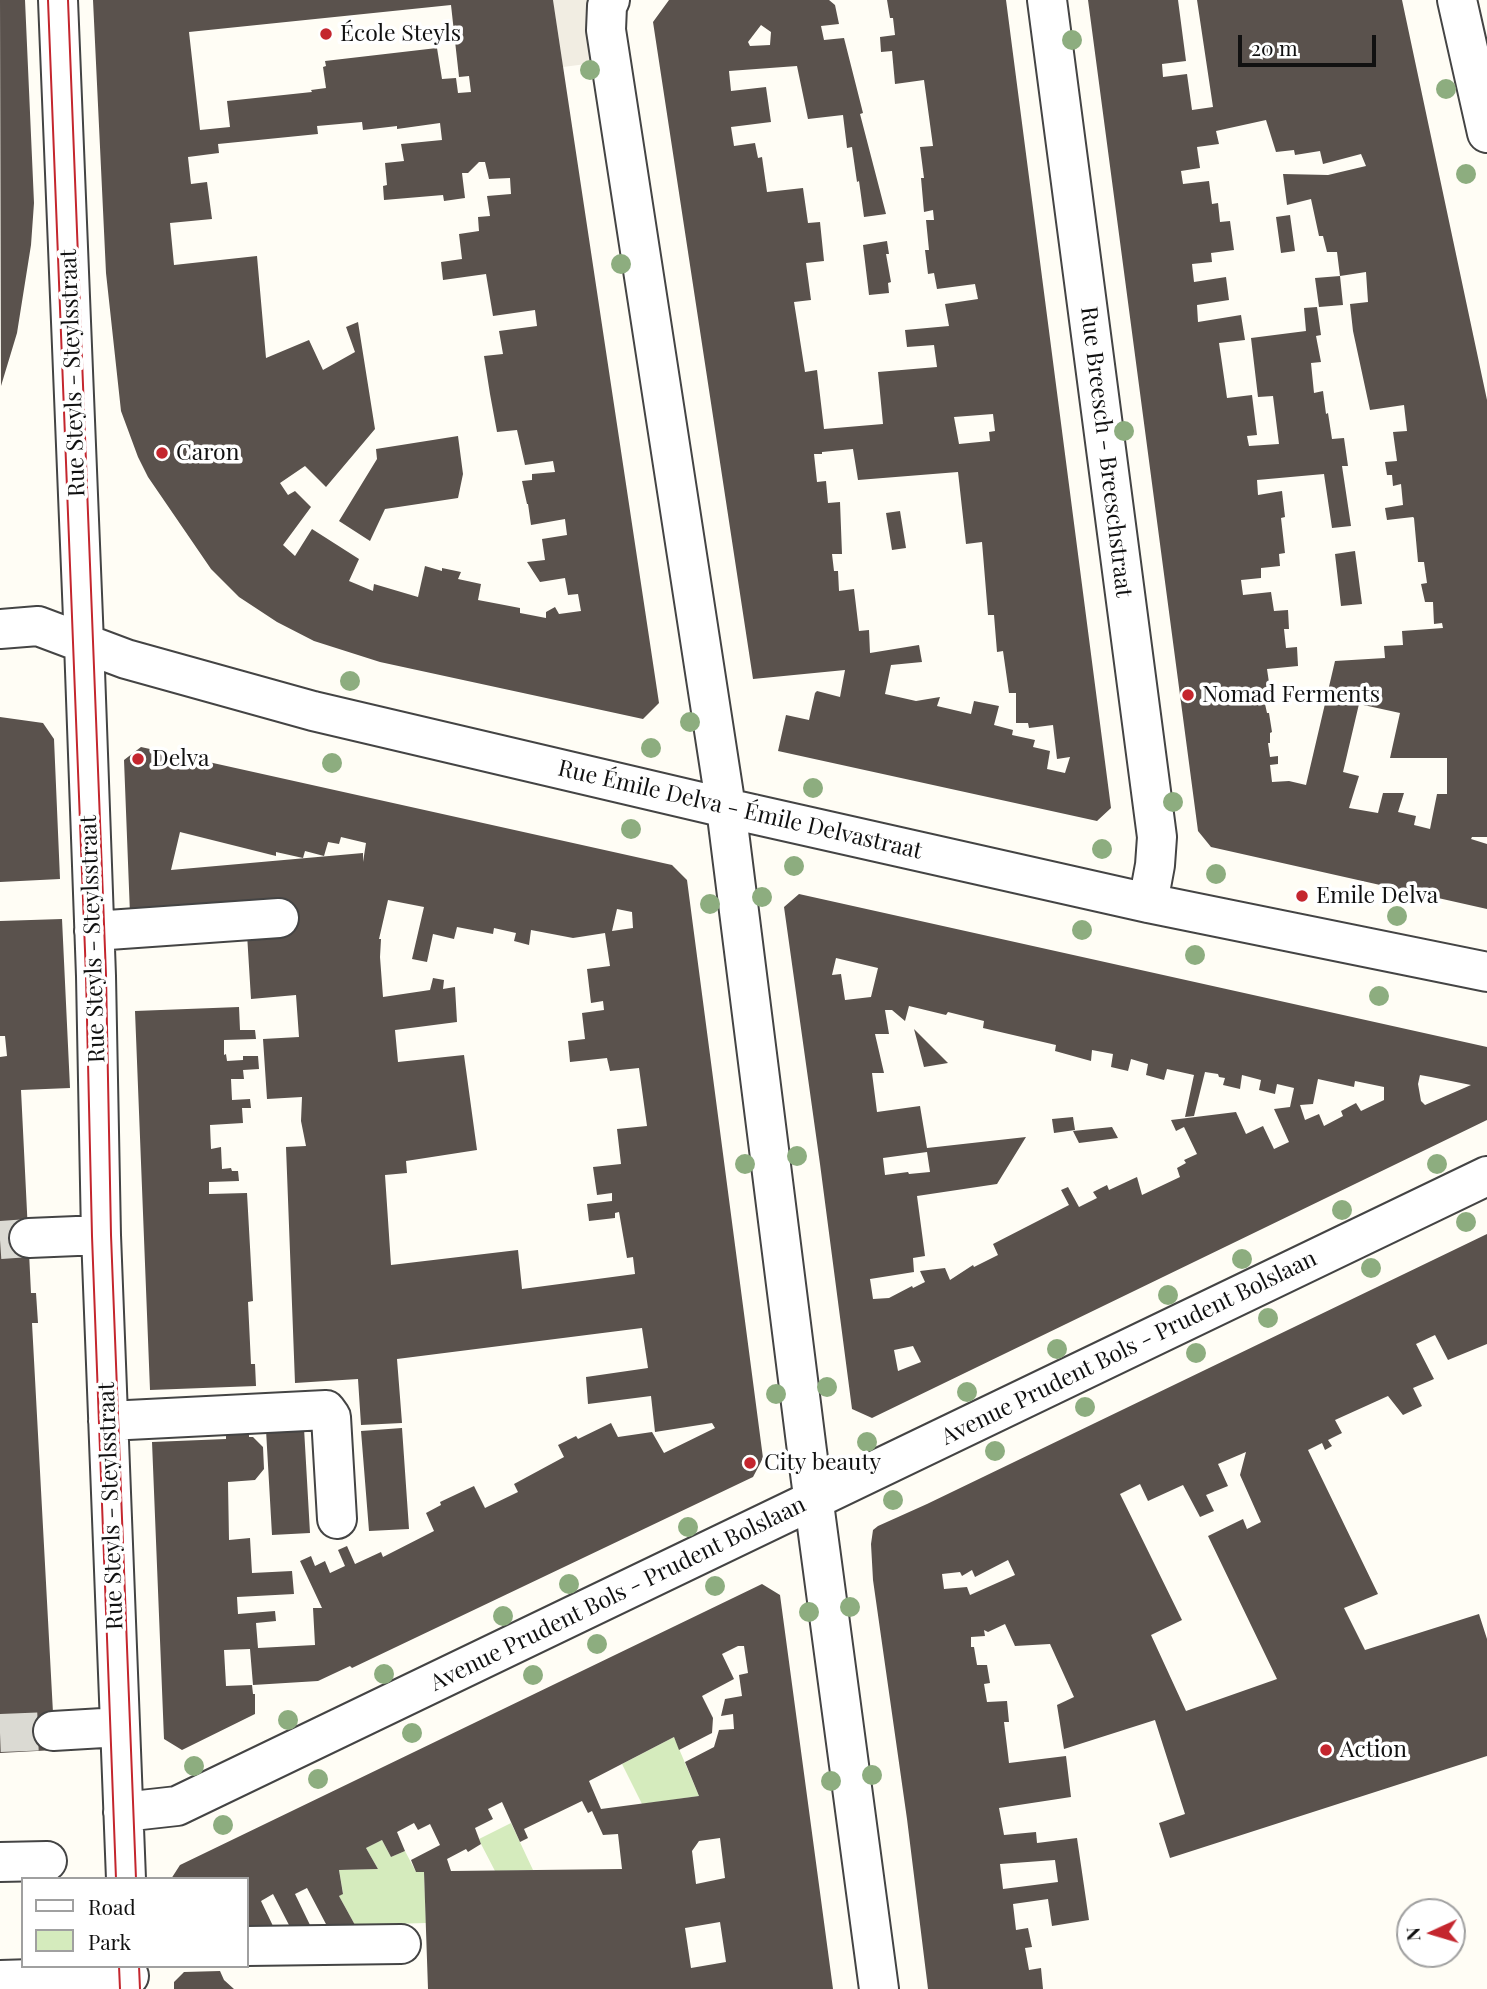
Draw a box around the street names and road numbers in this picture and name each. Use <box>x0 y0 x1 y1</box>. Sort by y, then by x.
street label: Rue Steyls - Steylsstraat <box>55 249 91 497</box>
street label: Rue Breesch - Breeschstraat <box>1074 305 1138 599</box>
street label: Rue Émile Delva - Émile Delvastraat <box>555 755 925 865</box>
street label: Rue Steyls - Steylsstraat <box>75 815 111 1063</box>
street label: Avenue Prudent Bols - Prudent Bolslaan <box>937 1245 1321 1451</box>
street label: Rue Steyls - Steylsstraat <box>93 1382 129 1630</box>
street label: Avenue Prudent Bols - Prudent Bolslaan <box>426 1491 810 1697</box>

